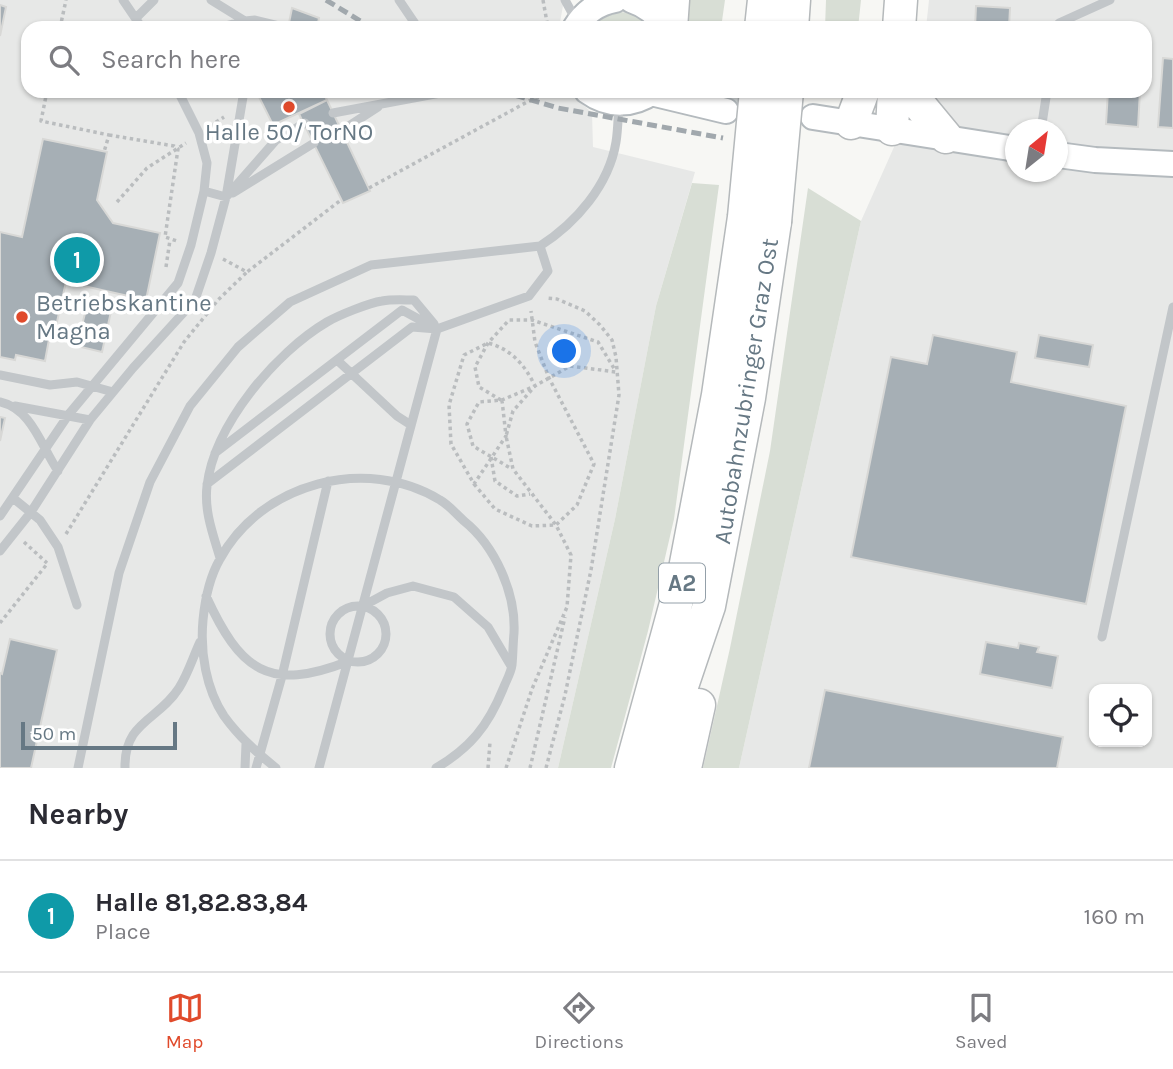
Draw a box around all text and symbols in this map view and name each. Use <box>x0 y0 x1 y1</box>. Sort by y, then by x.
search box <box>21 21 1152 98</box>
icon: search <box>45 41 83 79</box>
text: Search here <box>101 44 241 75</box>
marker: Halle 50/ TorNO <box>281 99 297 115</box>
place label: Halle 50/ TorNO <box>205 118 373 146</box>
north arrow <box>1005 119 1068 182</box>
pin: 1 <box>54 234 100 286</box>
street label: Autobahnzubringer Graz Ost <box>708 236 784 546</box>
place label: Betriebskantine Magna <box>36 289 211 345</box>
marker: Betriebskantine Magna <box>14 309 30 325</box>
your location <box>547 334 581 368</box>
road number: A2 <box>659 564 705 603</box>
map controls <box>1089 684 1152 747</box>
button: locate <box>1089 684 1152 747</box>
scale bar <box>21 719 177 751</box>
text: 50 m <box>32 723 76 745</box>
text: Nearby <box>28 796 128 832</box>
text: Halle 81,82.83,84 <box>95 887 307 918</box>
text: 1 <box>47 903 55 930</box>
text: 160 m <box>1084 903 1145 930</box>
text: Place <box>95 918 151 945</box>
tab: Map <box>166 989 204 1053</box>
tab: Directions <box>535 989 624 1053</box>
tab: Saved <box>955 989 1007 1053</box>

